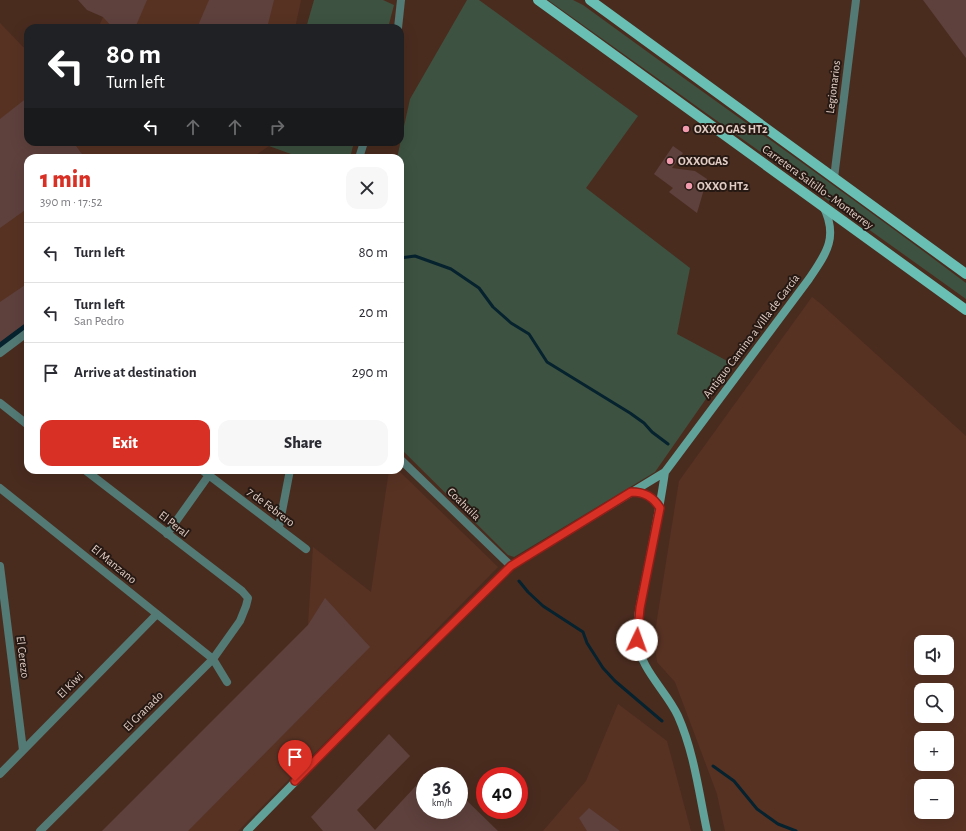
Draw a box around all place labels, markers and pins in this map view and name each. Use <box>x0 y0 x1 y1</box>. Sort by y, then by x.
place label: OXXO GAS HT2 <box>694 123 768 135</box>
marker: OXXO GAS HT2 <box>681 124 691 134</box>
place label: OXXOGAS <box>678 155 728 167</box>
marker: OXXOGAS <box>665 156 675 166</box>
place label: OXXO HT2 <box>697 180 749 192</box>
marker: OXXO HT2 <box>684 181 694 191</box>
pin <box>278 740 312 781</box>

